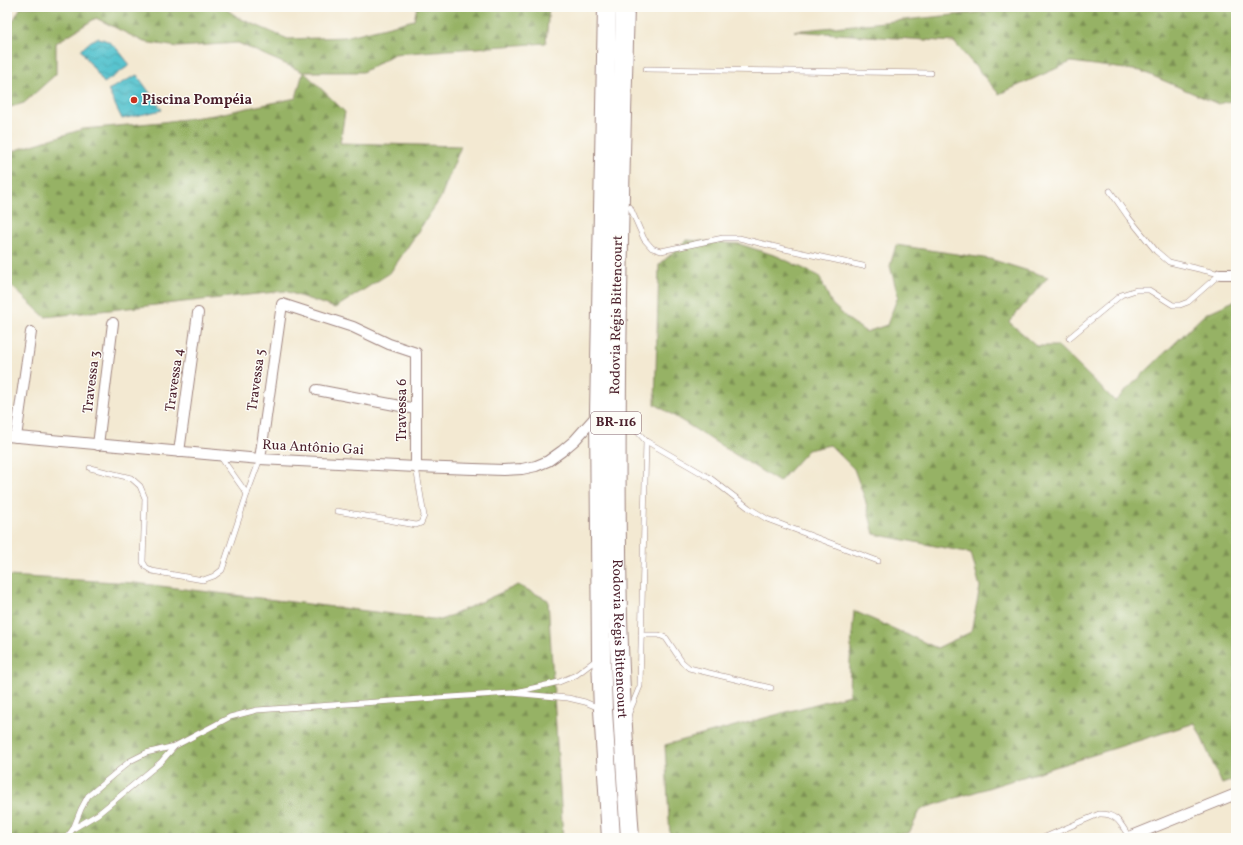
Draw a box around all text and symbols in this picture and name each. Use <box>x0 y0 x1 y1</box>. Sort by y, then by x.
place label: Piscina Pompéia <box>142 91 253 110</box>
marker: Piscina Pompéia <box>129 95 139 105</box>
street label: Rodovia Régis Bittencourt <box>606 235 628 395</box>
street label: Travessa 4 <box>161 347 189 413</box>
street label: Travessa 5 <box>243 348 271 412</box>
street label: Travessa 3 <box>79 350 105 414</box>
street label: Travessa 6 <box>393 379 412 441</box>
road number: BR-116 <box>591 412 641 434</box>
street label: Rua Antônio Gai <box>262 436 364 460</box>
street label: Rodovia Régis Bittencourt <box>608 559 632 719</box>

